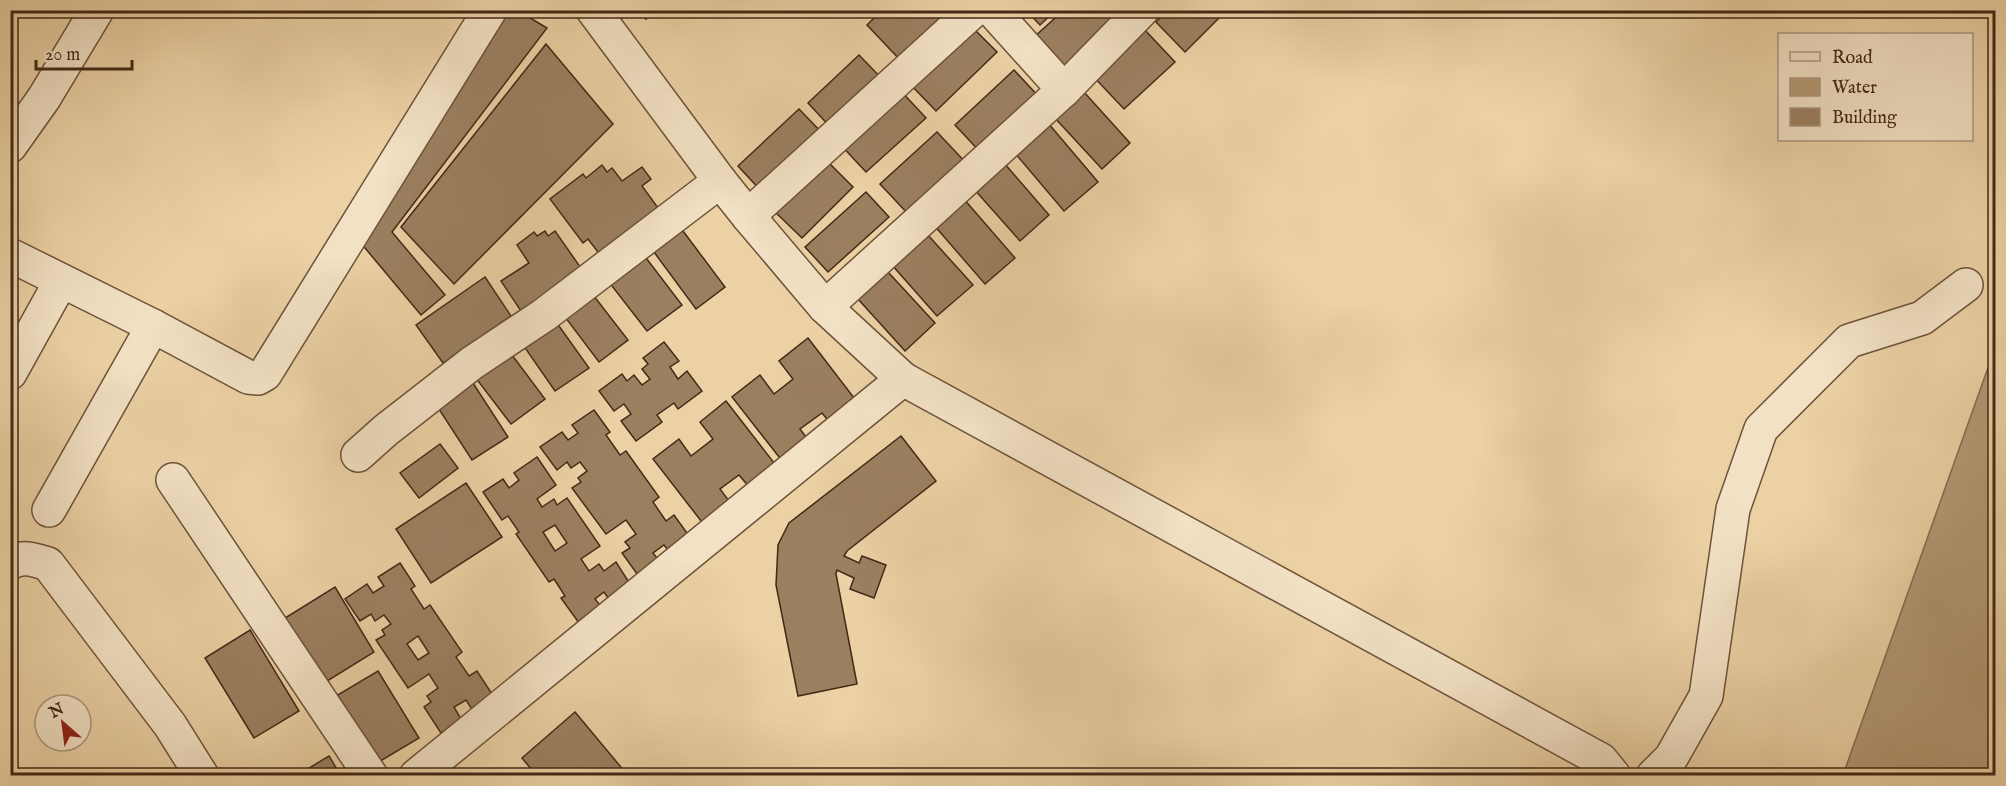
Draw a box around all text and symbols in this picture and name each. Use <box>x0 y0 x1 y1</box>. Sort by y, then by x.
scale bar <box>36 33 132 71</box>
legend <box>1778 33 1973 141</box>
text: 20 m <box>45 44 80 67</box>
text: Road <box>1832 47 1873 70</box>
text: Water <box>1832 77 1877 100</box>
text: Building <box>1832 107 1897 130</box>
north arrow <box>33 693 93 753</box>
text: N <box>45 699 68 724</box>

